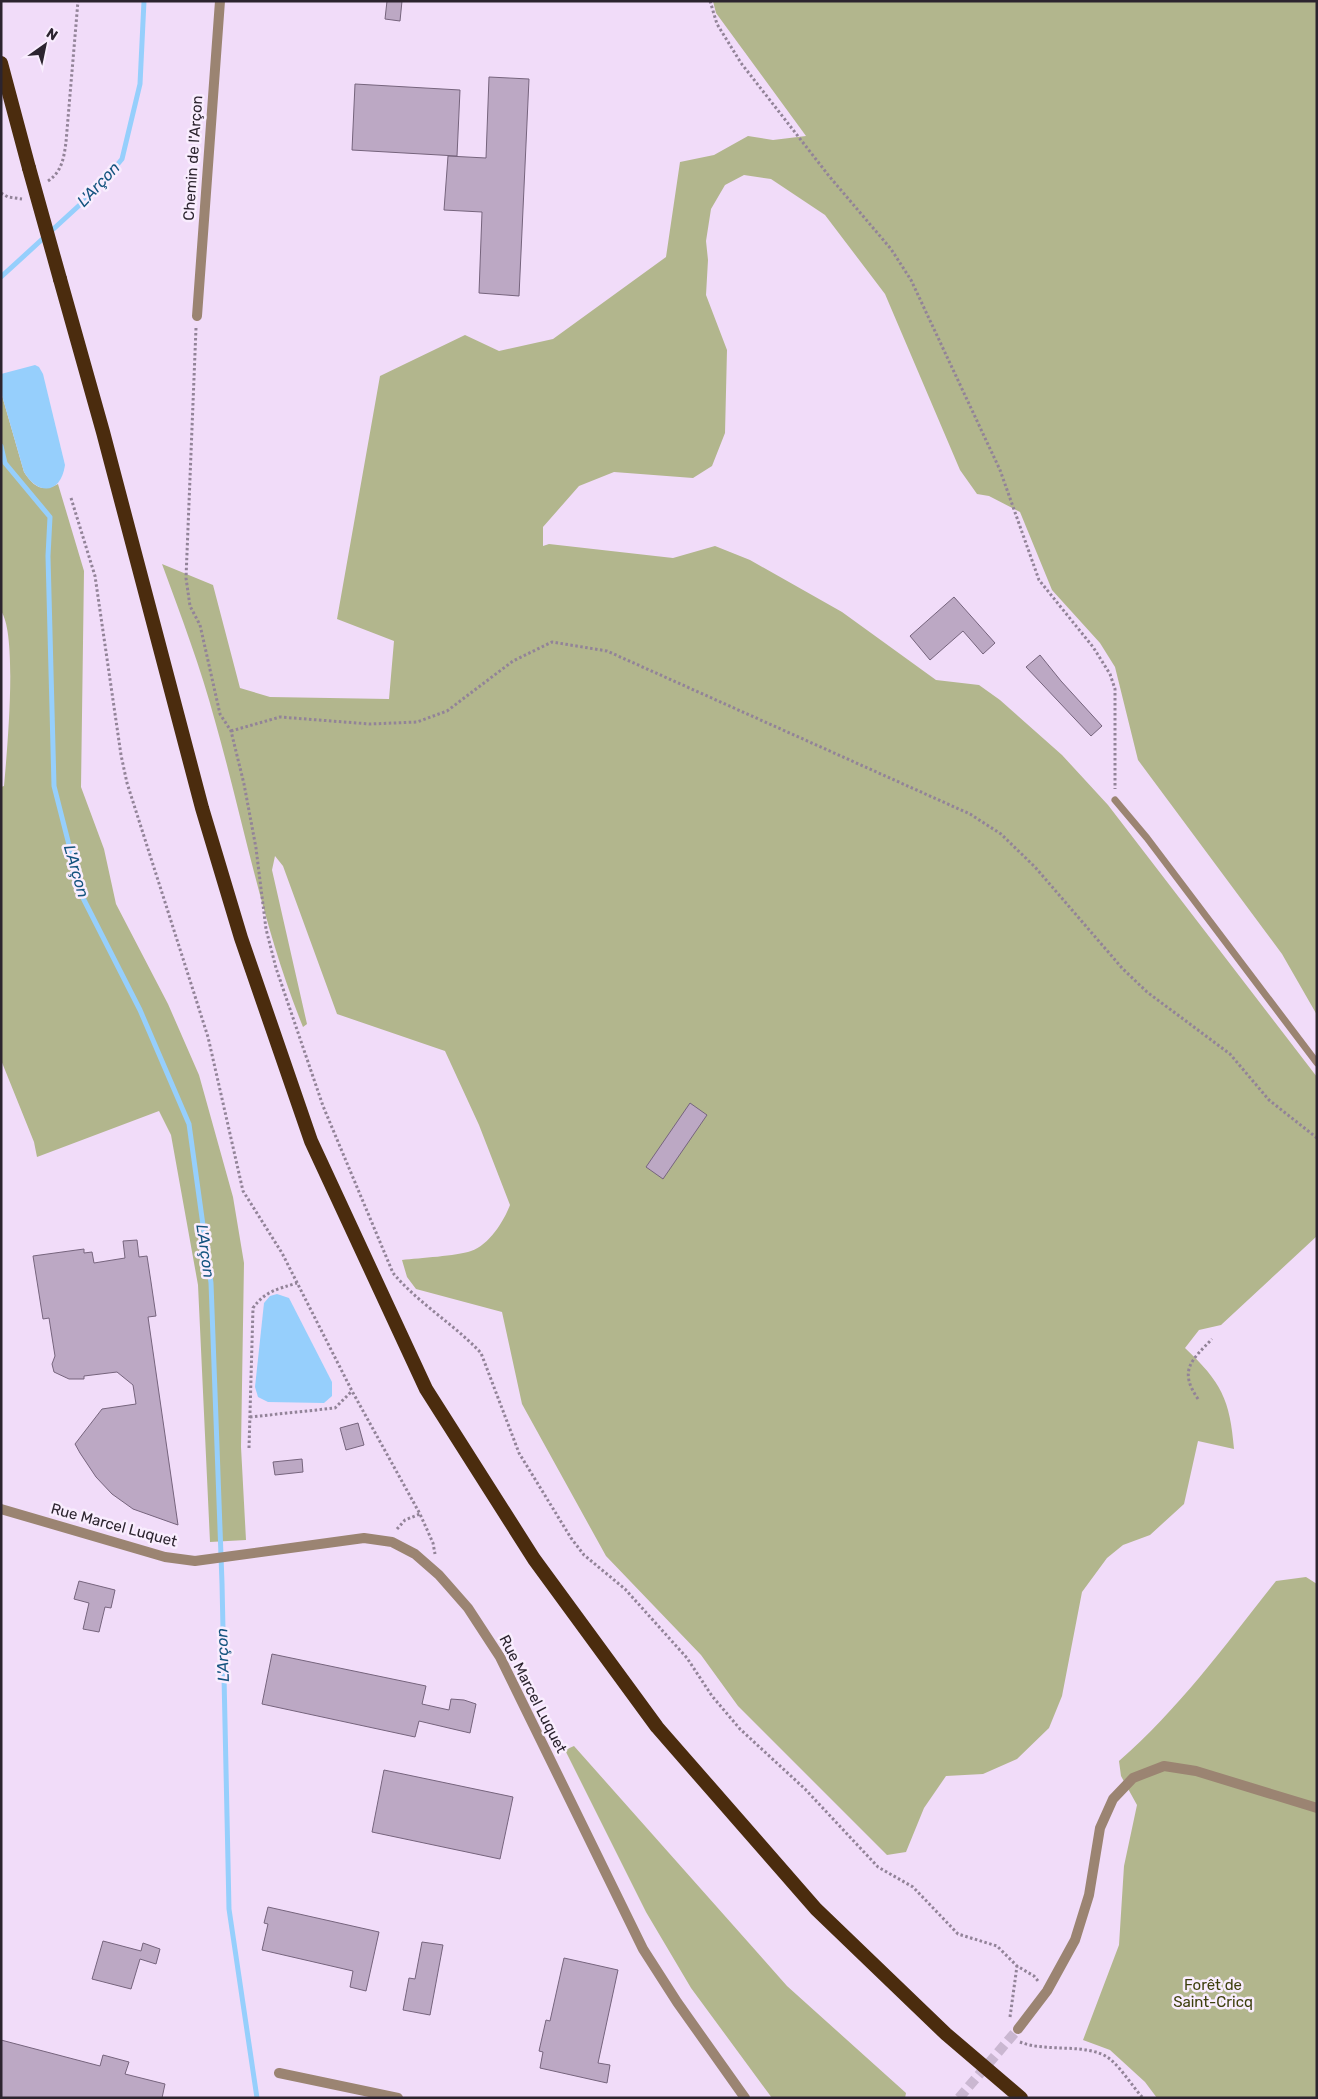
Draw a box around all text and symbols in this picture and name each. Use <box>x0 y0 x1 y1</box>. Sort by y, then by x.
north arrow <box>20 20 70 70</box>
text: N <box>43 25 61 44</box>
street label: Chemin de l'Arçon <box>180 95 206 221</box>
water label: L'Arçon <box>73 158 124 211</box>
water label: L'Arçon <box>60 843 93 900</box>
water label: L'Arçon <box>192 1223 219 1279</box>
street label: Rue Marcel Luquet <box>49 1499 179 1551</box>
water label: L'Arçon <box>212 1628 233 1682</box>
street label: Rue Marcel Luquet <box>495 1632 571 1756</box>
park label: Forêt de Saint-Cricq <box>1173 1976 1253 2011</box>

